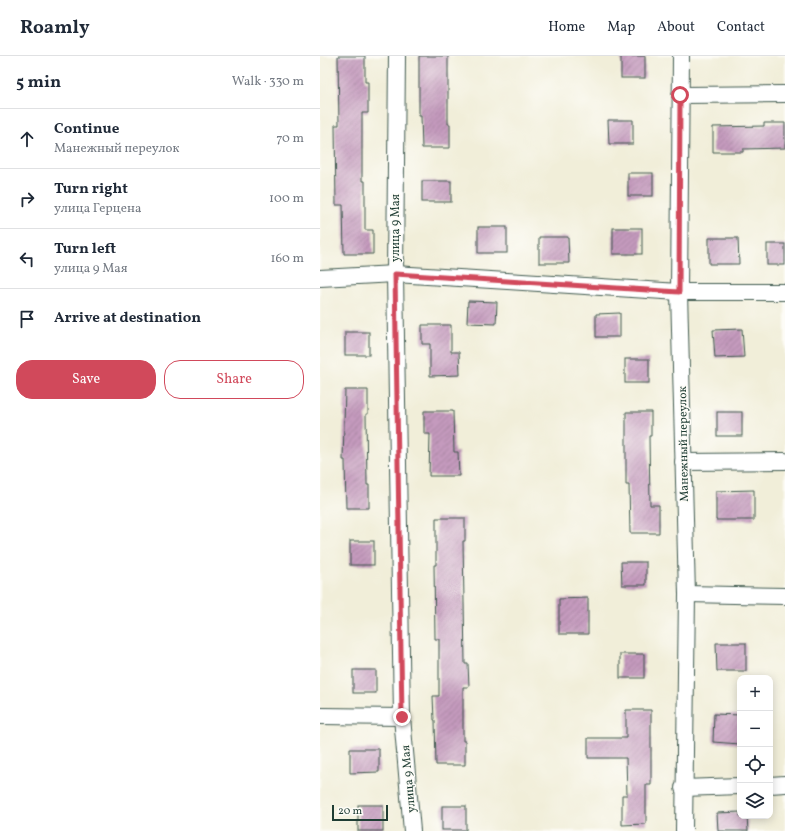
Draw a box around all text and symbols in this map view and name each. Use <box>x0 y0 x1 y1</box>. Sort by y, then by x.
text: Roamly <box>20 15 90 41</box>
text: Home <box>548 18 585 37</box>
text: Map <box>607 18 635 37</box>
text: About <box>657 18 695 37</box>
text: Contact <box>717 18 765 37</box>
text: 5 min <box>16 71 61 94</box>
text: Walk · 330 m <box>232 73 304 91</box>
route start <box>671 86 689 104</box>
text: Continue <box>54 119 119 140</box>
icon: ahead <box>16 128 38 150</box>
text: 70 m <box>276 130 304 148</box>
text: Манежный переулок <box>54 140 179 158</box>
text: Turn right <box>54 179 128 200</box>
icon: right <box>16 188 38 210</box>
text: 100 m <box>269 190 304 208</box>
street label: улица 9 Мая <box>388 194 404 262</box>
text: улица Герцена <box>54 200 141 218</box>
text: Turn left <box>54 239 116 260</box>
icon: left <box>16 248 38 270</box>
text: 160 m <box>270 250 304 268</box>
text: улица 9 Мая <box>54 260 128 278</box>
icon: arrive <box>16 308 38 330</box>
text: Arrive at destination <box>54 308 201 329</box>
button: Save <box>16 360 156 399</box>
button: Share <box>164 360 304 399</box>
street label: Манежный переулок <box>675 385 693 502</box>
map controls <box>737 675 773 819</box>
button: + <box>737 675 773 711</box>
route end <box>393 708 411 726</box>
button: − <box>737 711 773 747</box>
street label: улица 9 Мая <box>398 744 420 813</box>
button: locate <box>737 747 773 783</box>
button: layers <box>737 783 773 819</box>
scale bar <box>332 803 388 822</box>
text: 20 m <box>338 804 362 819</box>

